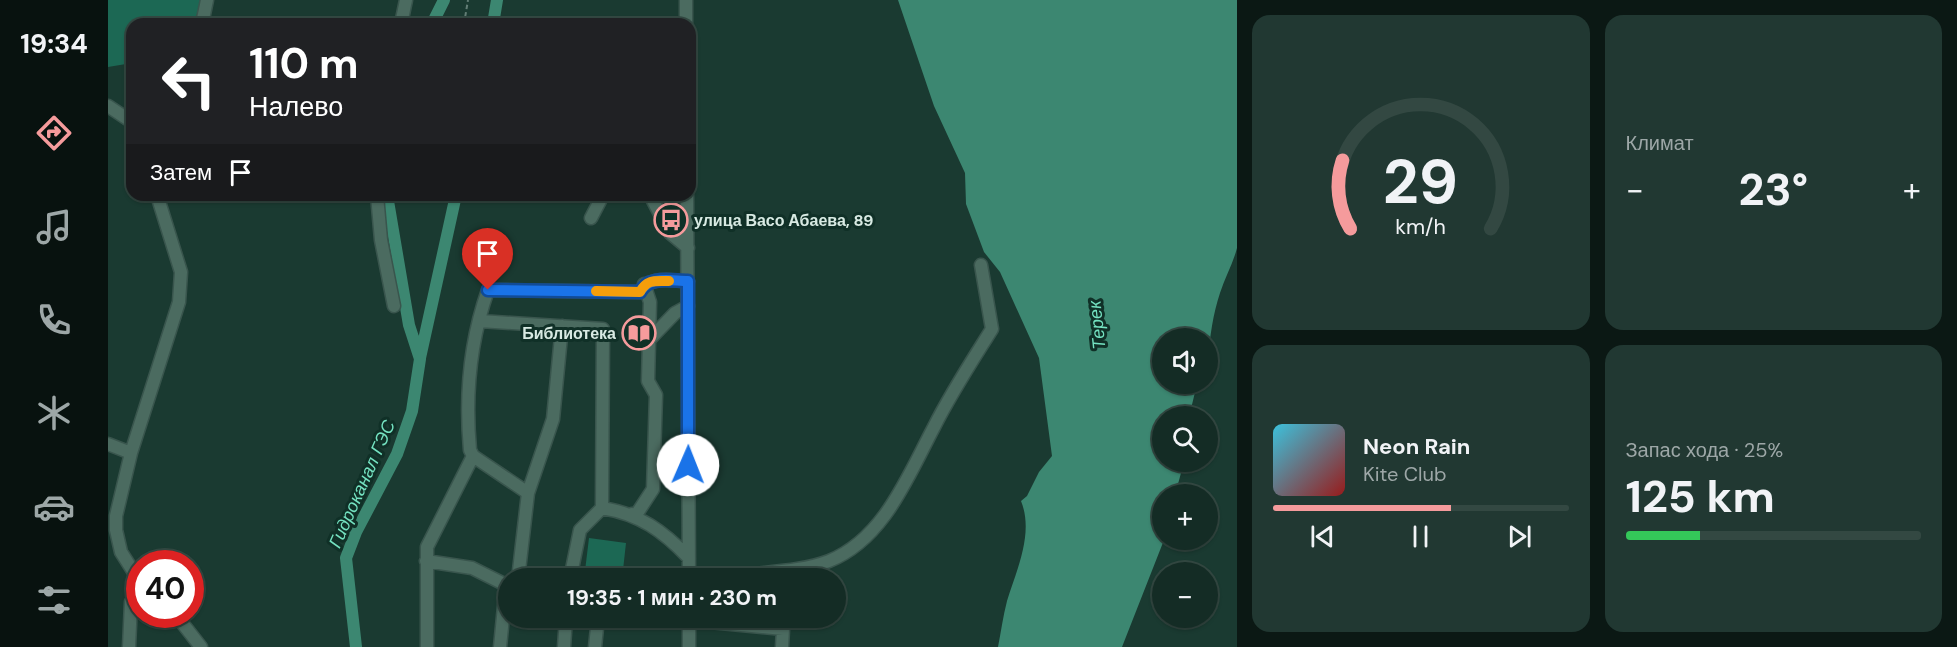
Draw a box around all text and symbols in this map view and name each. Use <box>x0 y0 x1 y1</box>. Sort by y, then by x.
text: 19:34 <box>20 26 88 61</box>
text: 110 m <box>249 36 359 91</box>
icon: left <box>150 42 228 120</box>
text: Налево <box>249 89 343 124</box>
icon: directions <box>33 112 75 154</box>
text: Климат <box>1626 130 1694 156</box>
text: 29 <box>1383 141 1458 222</box>
icon: arrive <box>224 156 257 189</box>
text: Затем <box>150 158 212 187</box>
text: 23° <box>1739 160 1808 219</box>
text: − <box>1626 168 1644 211</box>
text: + <box>1903 168 1921 211</box>
bus stop icon: улица Васо Абаева, 89 <box>653 202 689 238</box>
icon: music <box>33 206 75 248</box>
place label: улица Васо Абаева, 89 <box>694 210 873 231</box>
text: km/h <box>1395 214 1446 242</box>
pin <box>462 228 513 290</box>
icon: arrive <box>471 237 504 270</box>
water label: Терек <box>1082 298 1111 351</box>
icon: phone <box>33 299 75 341</box>
library icon: Библиотека <box>621 315 657 351</box>
place label: Библиотека <box>522 323 616 344</box>
map controls <box>1152 328 1218 628</box>
button: sound <box>1152 328 1218 394</box>
icon: climate <box>33 392 75 434</box>
button: search <box>1152 406 1218 472</box>
water label: Гидроканал ГЭС <box>323 415 401 552</box>
text: Neon Rain <box>1363 432 1470 461</box>
position arrow <box>656 433 720 497</box>
text: Запас хода · 25% <box>1626 437 1783 463</box>
text: Kite Club <box>1363 461 1447 487</box>
text: 125 km <box>1626 467 1775 526</box>
button: + <box>1152 484 1218 550</box>
icon: car <box>33 486 75 528</box>
icon: previous <box>1306 520 1339 553</box>
icon: pause <box>1404 520 1437 553</box>
icon: next <box>1503 520 1536 553</box>
speed limit sign: 40 <box>126 550 204 628</box>
button: − <box>1152 562 1218 628</box>
icon: filters <box>33 579 75 621</box>
text: 19:35 · 1 мин · 230 m <box>567 583 777 612</box>

